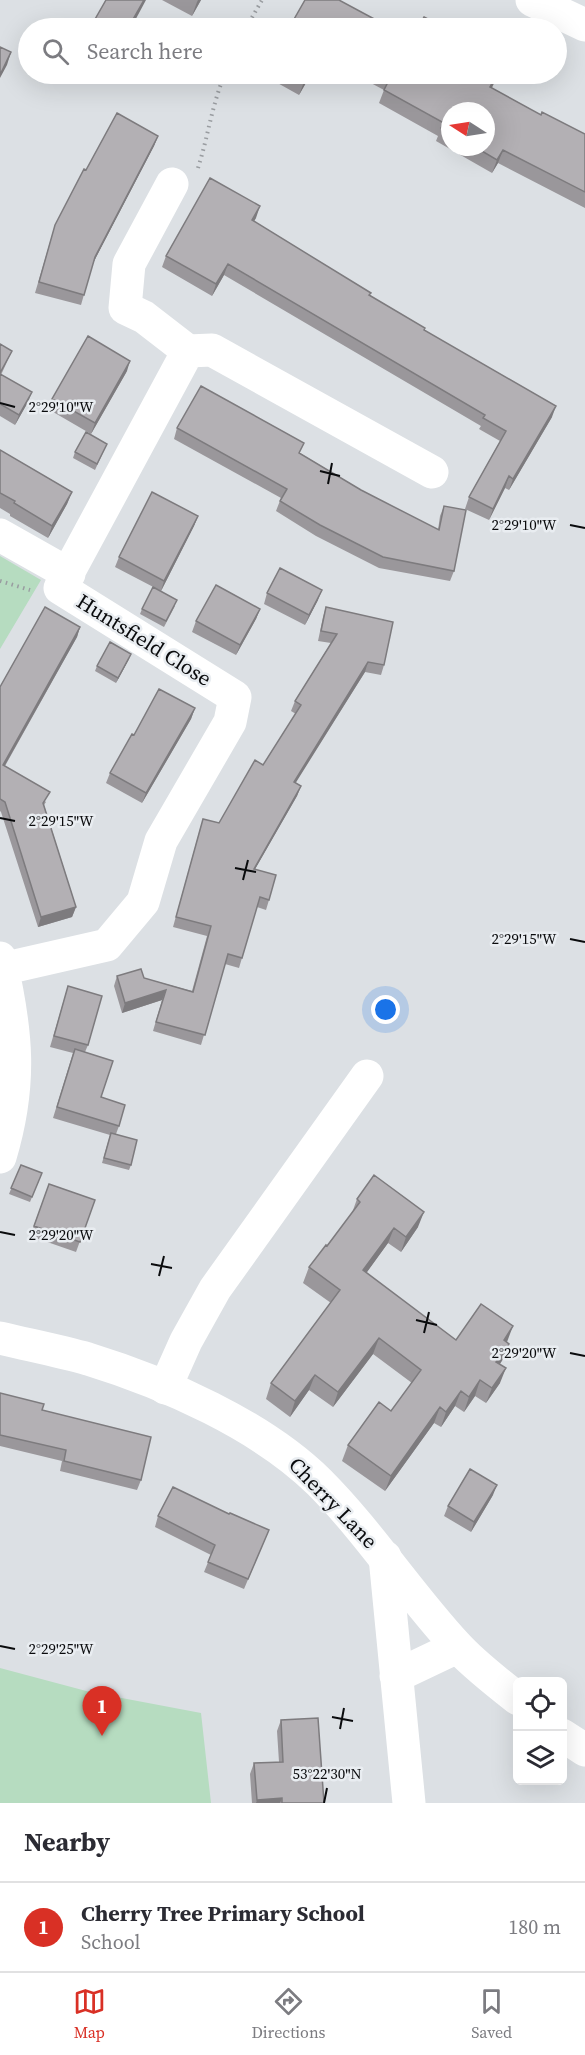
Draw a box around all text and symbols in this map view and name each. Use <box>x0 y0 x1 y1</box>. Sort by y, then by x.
search box <box>18 18 567 84</box>
icon: search <box>39 35 72 68</box>
text: Search here <box>87 36 203 66</box>
north arrow <box>441 102 495 156</box>
text: 2°29'10"W <box>29 396 94 417</box>
text: 2°29'10"W <box>492 514 557 535</box>
street label: Huntsfield Close <box>71 586 217 693</box>
text: 2°29'15"W <box>29 810 94 831</box>
text: 2°29'15"W <box>492 928 557 949</box>
your location <box>371 995 400 1024</box>
text: 2°29'20"W <box>29 1224 94 1245</box>
text: 2°29'20"W <box>492 1342 557 1363</box>
street label: Cherry Lane <box>282 1451 384 1555</box>
text: 2°29'25"W <box>29 1638 94 1659</box>
map controls <box>513 1677 567 1785</box>
button: locate <box>513 1677 567 1731</box>
pin: 1 <box>82 1686 122 1736</box>
button: layers <box>513 1731 567 1785</box>
text: 53°22'30"N <box>292 1763 362 1784</box>
text: Nearby <box>24 1824 110 1860</box>
text: Cherry Tree Primary School <box>81 1898 365 1928</box>
text: 1 <box>38 1913 49 1941</box>
text: 180 m <box>508 1913 561 1941</box>
text: School <box>81 1928 141 1956</box>
tab: Map <box>73 1985 106 2043</box>
tab: Directions <box>251 1985 326 2043</box>
tab: Saved <box>471 1985 512 2043</box>

